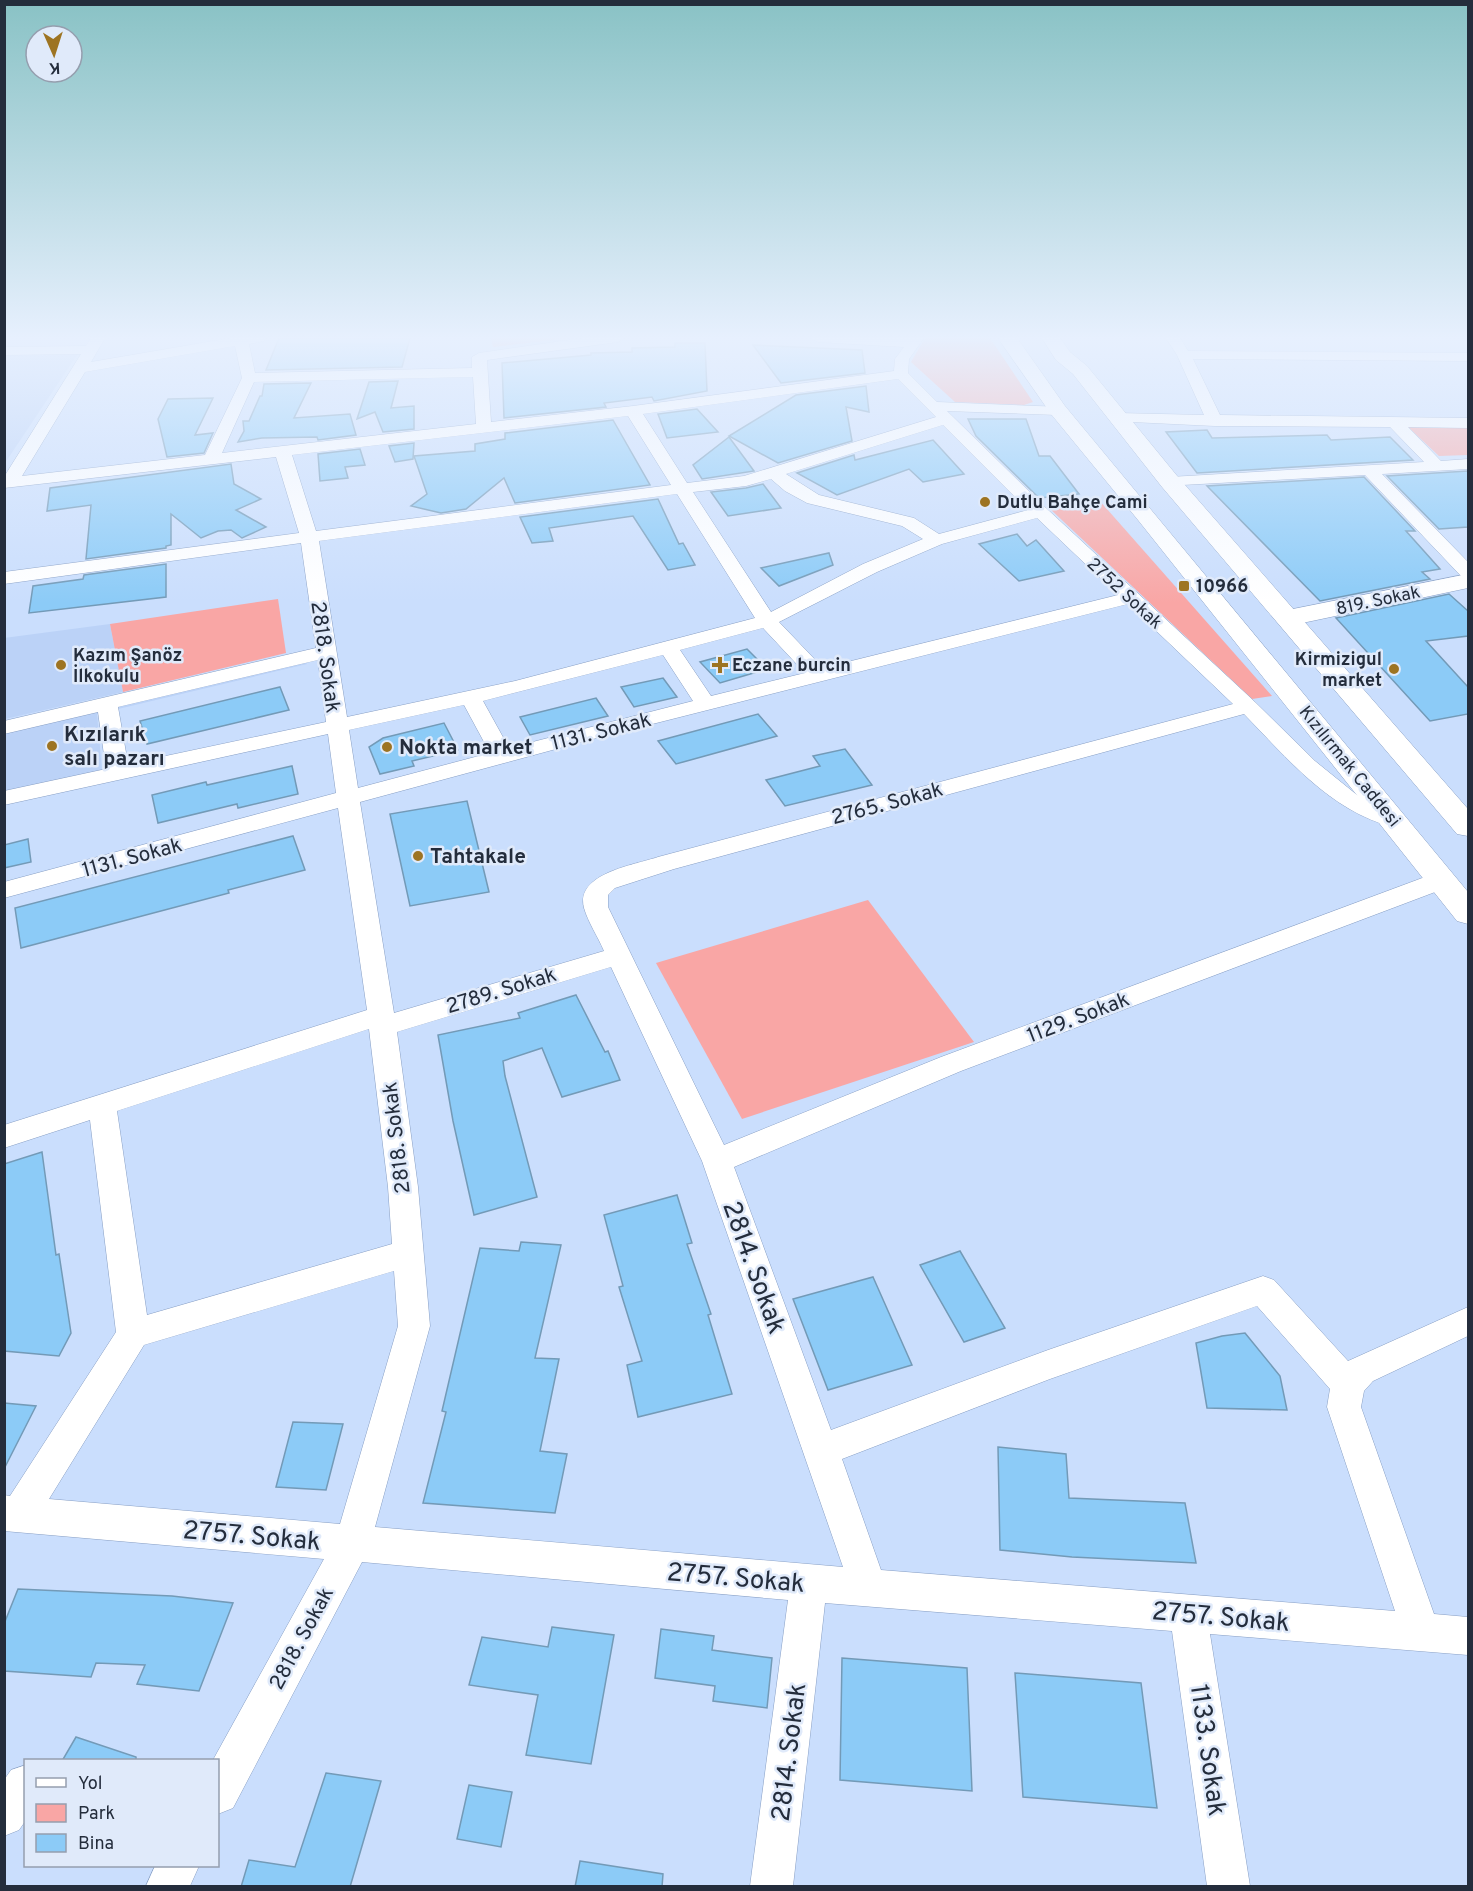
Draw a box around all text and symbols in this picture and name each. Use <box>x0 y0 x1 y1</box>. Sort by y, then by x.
north arrow <box>24 24 84 84</box>
text: K <box>49 57 61 77</box>
place label: Dutlu Bahçe Cami <box>997 492 1148 515</box>
marker: Dutlu Bahçe Cami <box>978 495 992 509</box>
street label: 2752 Sokak <box>1081 553 1167 635</box>
place label: 10966 <box>1196 576 1248 599</box>
marker: 10966 <box>1177 579 1191 593</box>
street label: 819. Sokak <box>1334 581 1422 622</box>
street label: 2818. Sokak <box>303 600 346 715</box>
place label: Kazım Şanöz İlkokulu <box>73 645 182 689</box>
place label: Kirmizigul market <box>1295 649 1382 693</box>
place label: Eczane burcin <box>732 655 851 678</box>
marker: Kazım Şanöz İlkokulu <box>54 658 68 672</box>
marker: Eczane burcin <box>713 658 727 672</box>
marker: Kirmizigul market <box>1387 662 1401 676</box>
street label: Kızılırmak Caddesi <box>1293 702 1405 832</box>
street label: 1131. Sokak <box>548 707 654 758</box>
place label: Kızılarık salı pazarı <box>64 722 165 773</box>
place label: Nokta market <box>399 735 533 762</box>
marker: Kızılarık salı pazarı <box>45 739 59 753</box>
marker: Nokta market <box>380 740 394 754</box>
street label: 2765. Sokak <box>829 777 946 832</box>
street label: 1131. Sokak <box>79 832 185 885</box>
place label: Tahtakale <box>430 844 526 871</box>
marker: Tahtakale <box>411 849 425 863</box>
street label: 2789. Sokak <box>443 962 560 1021</box>
street label: 1129. Sokak <box>1024 987 1134 1050</box>
street label: 2818. Sokak <box>377 1080 418 1195</box>
street label: 2814. Sokak <box>713 1197 792 1339</box>
street label: 2757. Sokak <box>181 1515 322 1560</box>
street label: 2757. Sokak <box>665 1557 806 1602</box>
street label: 2818. Sokak <box>264 1583 341 1695</box>
street label: 2757. Sokak <box>1150 1596 1291 1641</box>
street label: 2814. Sokak <box>766 1681 815 1823</box>
street label: 1133. Sokak <box>1181 1682 1232 1818</box>
legend <box>24 1759 219 1867</box>
text: Yol <box>78 1773 103 1796</box>
text: Park <box>78 1803 115 1826</box>
text: Bina <box>78 1833 114 1856</box>

